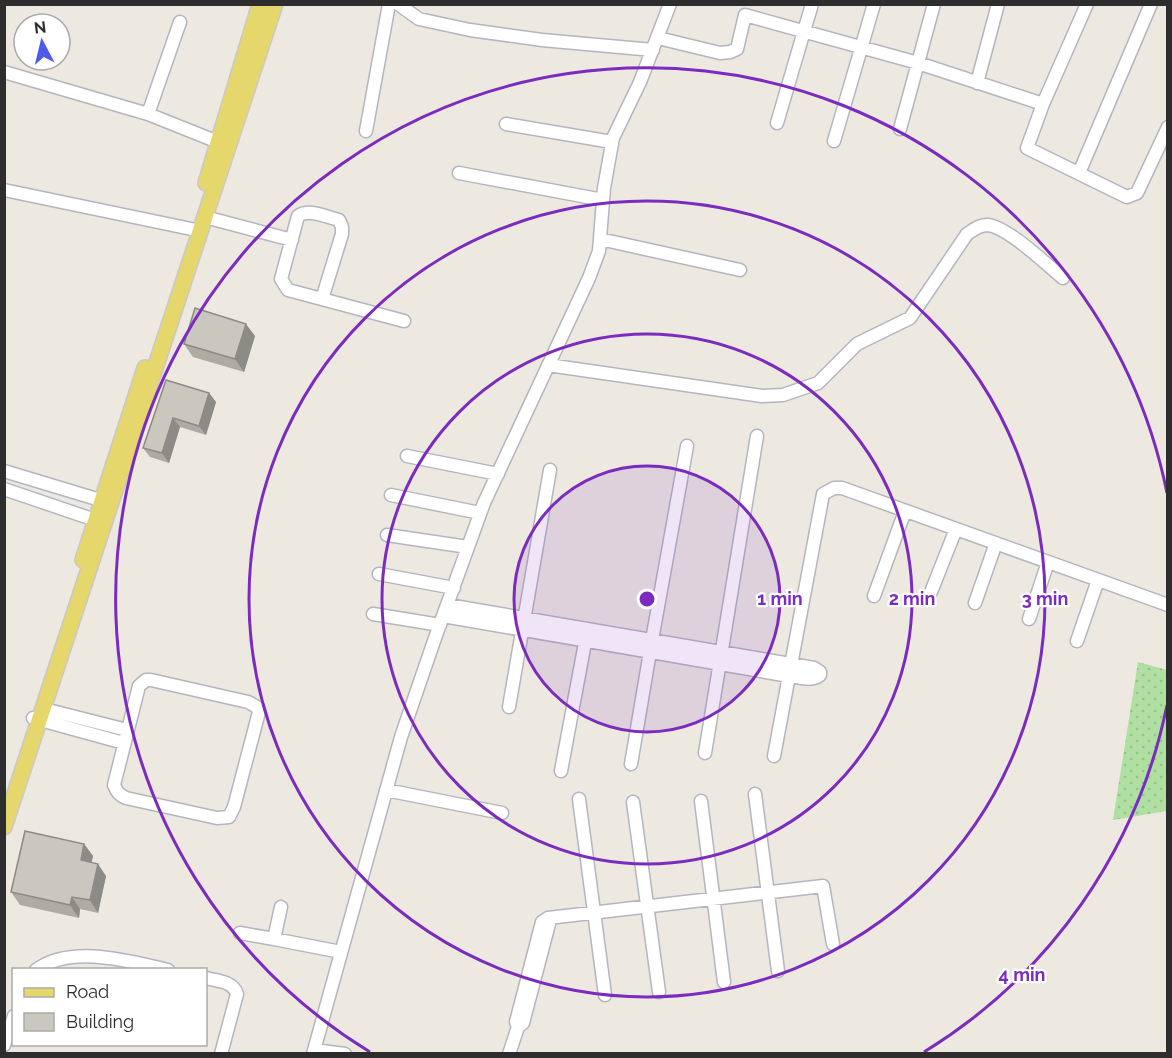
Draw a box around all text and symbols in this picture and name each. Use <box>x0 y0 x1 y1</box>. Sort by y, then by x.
north arrow <box>12 12 72 72</box>
text: N <box>33 17 47 38</box>
text: 1 min <box>757 588 803 609</box>
text: 2 min <box>889 588 935 609</box>
text: 3 min <box>1022 588 1068 609</box>
centre of rings <box>637 589 657 609</box>
text: 4 min <box>999 964 1045 985</box>
legend <box>12 968 207 1046</box>
text: Road <box>66 981 109 1002</box>
text: Building <box>66 1011 134 1032</box>

